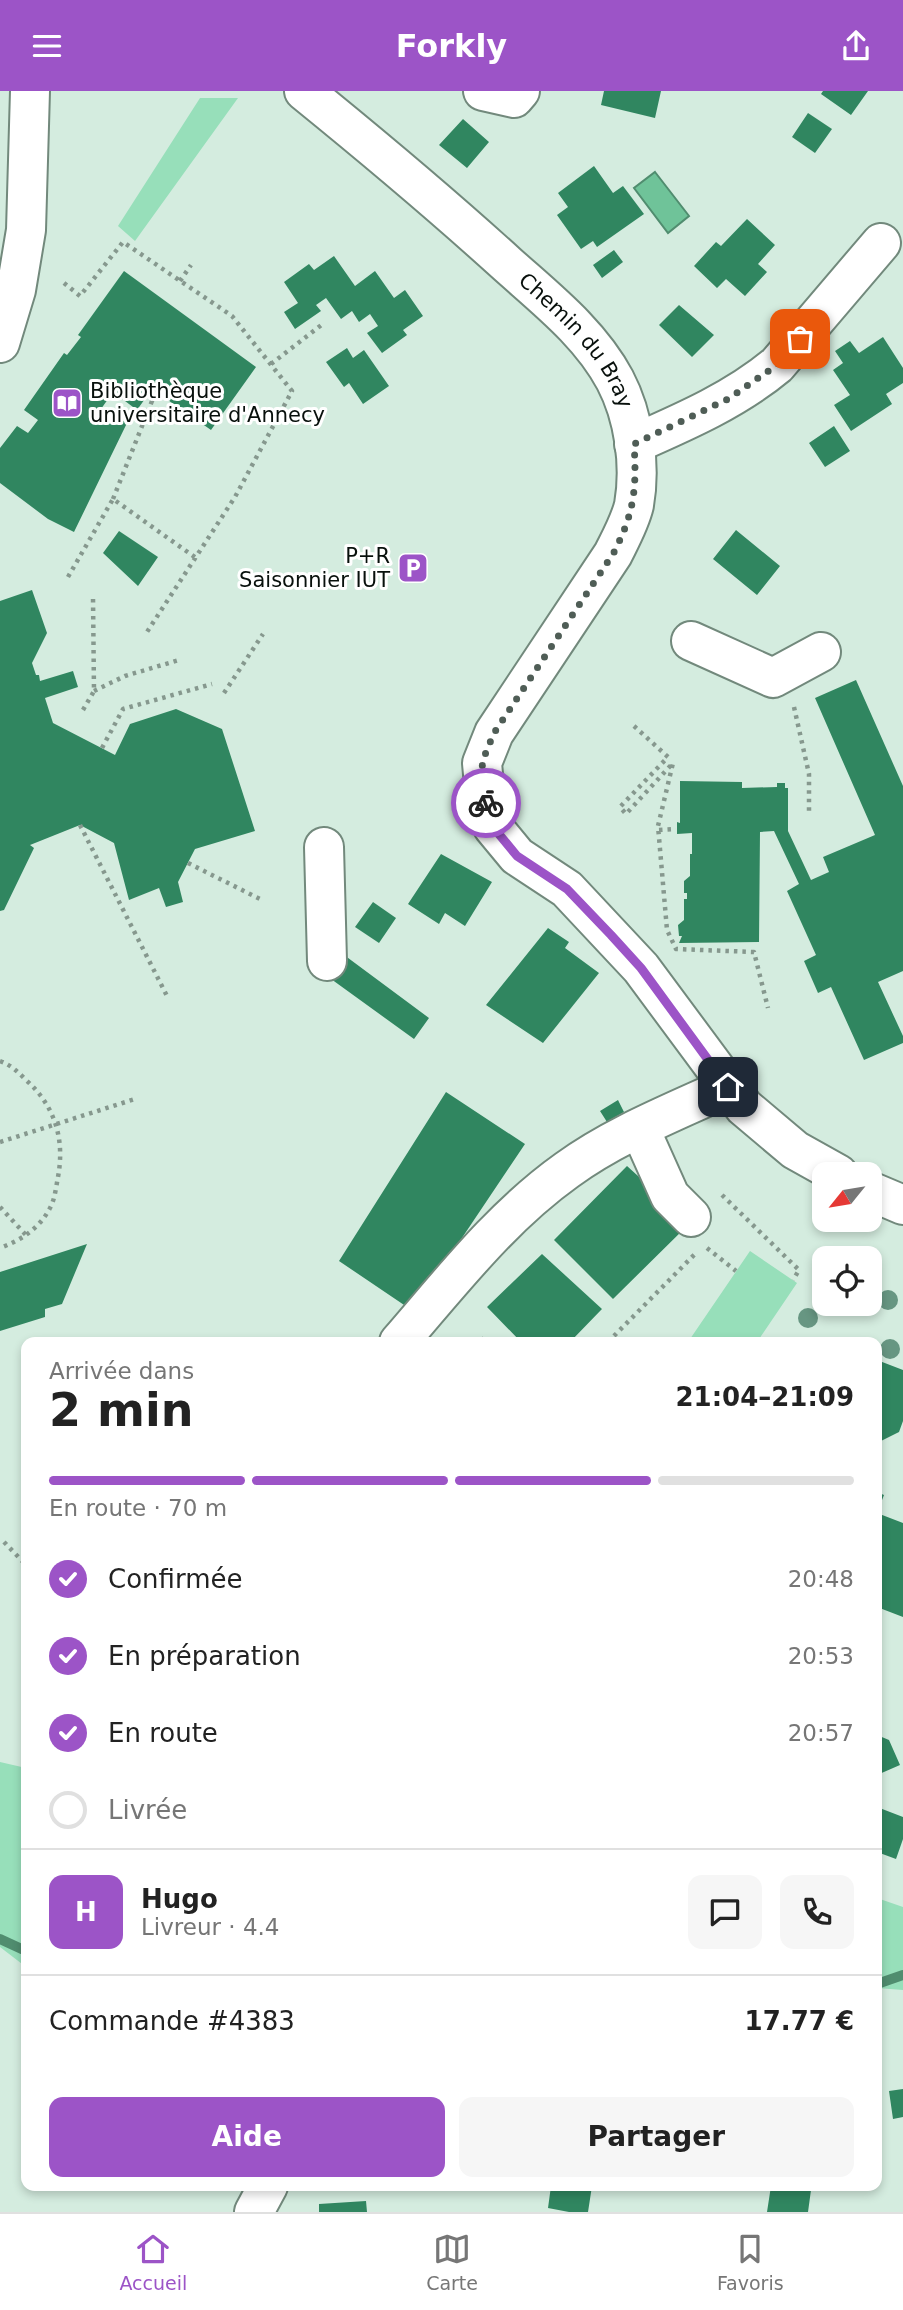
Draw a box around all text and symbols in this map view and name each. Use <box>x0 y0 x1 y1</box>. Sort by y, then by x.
icon: menu <box>28 27 66 65</box>
text: Forkly <box>396 27 507 65</box>
icon: share <box>837 27 875 65</box>
street label: Chemin du Bray <box>514 268 638 411</box>
pin <box>770 309 830 369</box>
icon: bag <box>781 320 819 358</box>
place label: Bibliothèque universitaire d'Annecy <box>90 379 325 427</box>
library icon: Bibliothèque universitaire d'Annecy <box>50 386 84 420</box>
place label: P+R Saisonnier IUT <box>239 544 390 592</box>
parking icon: P+R Saisonnier IUT <box>396 551 430 585</box>
courier <box>451 768 521 838</box>
icon: bike <box>467 784 505 822</box>
pin <box>698 1057 758 1117</box>
icon: home <box>709 1068 747 1106</box>
north arrow <box>812 1162 882 1232</box>
map controls <box>812 1162 882 1316</box>
button: locate <box>812 1246 882 1316</box>
text: Arrivée dans <box>49 1358 194 1384</box>
text: 21:04–21:09 <box>675 1382 854 1412</box>
text: 2 min <box>49 1383 193 1437</box>
text: En route · 70 m <box>49 1495 227 1521</box>
icon: check <box>49 1560 87 1598</box>
text: Confirmée <box>108 1564 242 1594</box>
text: 20:48 <box>788 1566 854 1592</box>
icon: check <box>49 1637 87 1675</box>
text: En préparation <box>108 1641 301 1671</box>
text: 20:53 <box>788 1643 854 1669</box>
icon: check <box>49 1714 87 1752</box>
text: En route <box>108 1718 218 1748</box>
text: 20:57 <box>788 1720 854 1746</box>
text: Livrée <box>108 1795 187 1825</box>
button: chat <box>688 1875 762 1949</box>
button: phone <box>780 1875 854 1949</box>
text: Hugo <box>141 1884 218 1914</box>
text: H <box>75 1897 97 1927</box>
text: Livreur · 4.4 <box>141 1914 279 1940</box>
text: Commande #4383 <box>49 2006 295 2036</box>
text: 17.77 € <box>745 2006 854 2036</box>
button: Aide <box>49 2097 445 2177</box>
button: Partager <box>459 2097 854 2177</box>
tab: Accueil <box>119 2230 187 2294</box>
tab: Carte <box>426 2230 478 2294</box>
tab: Favoris <box>717 2230 784 2294</box>

